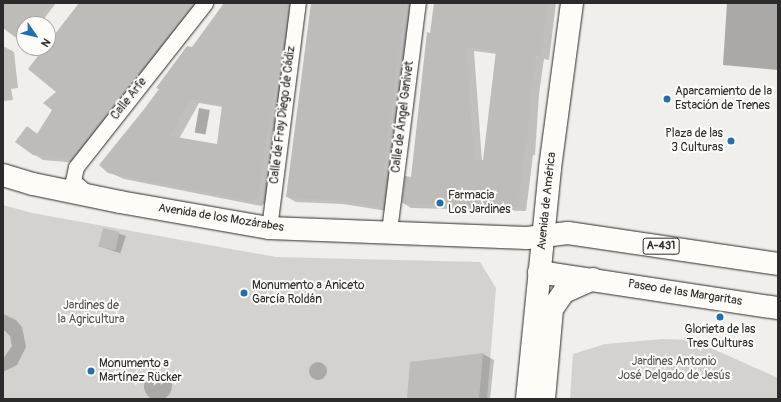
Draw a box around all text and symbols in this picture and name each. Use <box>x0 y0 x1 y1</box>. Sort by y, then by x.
north arrow <box>16 16 56 56</box>
text: N <box>38 36 53 49</box>
street label: Calle de Fray Diego de Cádiz <box>267 45 299 185</box>
street label: Calle de Ángel Ganivet <box>389 60 417 174</box>
street label: Calle Arfe <box>108 75 150 123</box>
place label: Aparcamiento de la Estación de Trenes <box>675 85 772 113</box>
marker: Aparcamiento de la Estación de Trenes <box>662 94 672 104</box>
place label: Plaza de las 3 Culturas <box>665 127 723 155</box>
marker: Plaza de las 3 Culturas <box>726 136 736 146</box>
street label: Avenida de América <box>535 151 559 251</box>
place label: Farmacia Los Jardines <box>448 189 511 217</box>
marker: Farmacia Los Jardines <box>435 198 445 208</box>
street label: Avenida de los Mozárabes <box>157 201 285 235</box>
road number: A-431 <box>642 237 680 255</box>
street label: Paseo de las Margaritas <box>627 277 743 309</box>
place label: Monumento a Aniceto García Roldán <box>252 279 365 307</box>
marker: Monumento a Aniceto García Roldán <box>239 288 249 298</box>
park label: Jardines de la Agricultura <box>57 299 125 327</box>
marker: Glorieta de las Tres Culturas <box>715 312 725 322</box>
place label: Glorieta de las Tres Culturas <box>685 323 755 351</box>
park label: Jardines Antonio José Delgado de Jesús <box>618 355 730 383</box>
place label: Monumento a Martínez Rücker <box>99 357 182 385</box>
marker: Monumento a Martínez Rücker <box>86 366 96 376</box>

